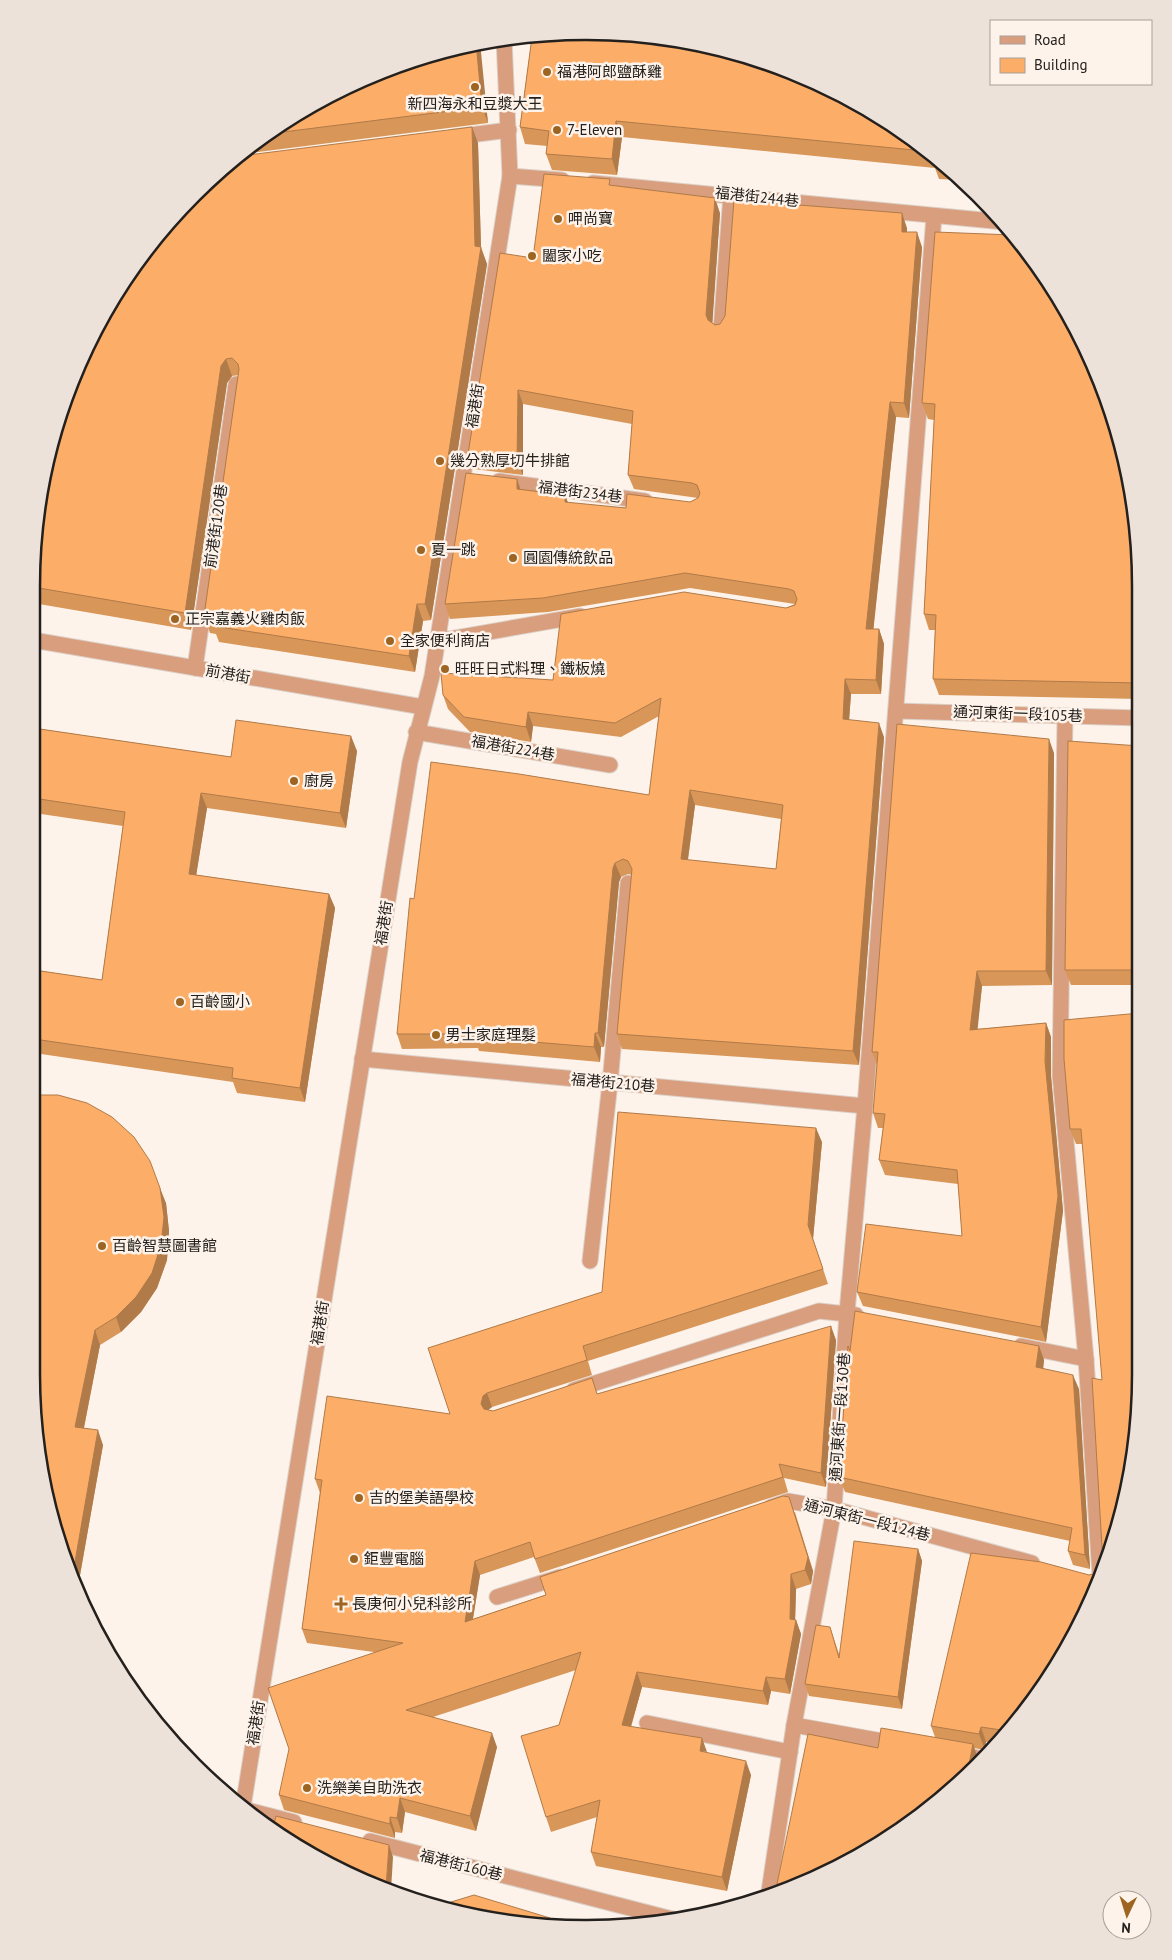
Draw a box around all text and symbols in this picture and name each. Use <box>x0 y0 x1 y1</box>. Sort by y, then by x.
legend <box>990 20 1152 85</box>
text: Road <box>1034 30 1066 49</box>
text: Building <box>1034 55 1088 74</box>
place label: 福港阿郎鹽酥雞 <box>557 62 662 81</box>
marker: 福港阿郎鹽酥雞 <box>541 66 553 78</box>
marker: 新四海永和豆漿大王 <box>469 81 481 93</box>
place label: 新四海永和豆漿大王 <box>407 94 543 113</box>
place label: 7-Eleven <box>567 120 622 139</box>
marker: 7-Eleven <box>551 124 563 136</box>
street label: 福港街244巷 <box>714 183 800 210</box>
place label: 呷尚寶 <box>568 209 613 228</box>
marker: 呷尚寶 <box>552 213 564 225</box>
place label: 闔家小吃 <box>542 246 602 265</box>
marker: 闔家小吃 <box>526 250 538 262</box>
street label: 福港街 <box>462 382 487 430</box>
place label: 幾分熟厚切牛排館 <box>450 451 570 470</box>
marker: 幾分熟厚切牛排館 <box>434 455 446 467</box>
street label: 福港街234巷 <box>537 477 623 506</box>
street label: 前港街120巷 <box>200 483 231 569</box>
place label: 夏一跳 <box>431 540 476 559</box>
marker: 夏一跳 <box>415 544 427 556</box>
place label: 圓園傳統飲品 <box>523 548 613 567</box>
marker: 圓園傳統飲品 <box>507 552 519 564</box>
place label: 正宗嘉義火雞肉飯 <box>185 609 305 628</box>
marker: 正宗嘉義火雞肉飯 <box>169 613 181 625</box>
place label: 全家便利商店 <box>400 631 490 650</box>
marker: 全家便利商店 <box>384 635 396 647</box>
place label: 旺旺日式料理、鐵板燒 <box>455 659 605 678</box>
street label: 前港街 <box>204 660 252 687</box>
marker: 旺旺日式料理、鐵板燒 <box>439 663 451 675</box>
street label: 通河東街一段105巷 <box>953 702 1083 725</box>
street label: 福港街224巷 <box>470 731 556 764</box>
place label: 廚房 <box>304 771 334 790</box>
marker: 廚房 <box>288 775 300 787</box>
street label: 福港街 <box>371 899 396 947</box>
place label: 百齡國小 <box>190 992 250 1011</box>
marker: 百齡國小 <box>174 996 186 1008</box>
place label: 男士家庭理髮 <box>446 1025 536 1044</box>
marker: 男士家庭理髮 <box>430 1029 442 1041</box>
street label: 福港街210巷 <box>570 1069 656 1096</box>
place label: 百齡智慧圖書館 <box>112 1236 217 1255</box>
marker: 百齡智慧圖書館 <box>96 1240 108 1252</box>
street label: 福港街 <box>307 1299 332 1347</box>
street label: 通河東街一段130巷 <box>826 1352 853 1482</box>
place label: 吉的堡美語學校 <box>369 1488 474 1507</box>
marker: 吉的堡美語學校 <box>353 1492 365 1504</box>
street label: 通河東街一段124巷 <box>802 1495 932 1544</box>
place label: 鉅豐電腦 <box>364 1549 424 1568</box>
marker: 鉅豐電腦 <box>348 1553 360 1565</box>
place label: 長庚何小兒科診所 <box>352 1594 472 1613</box>
marker: 長庚何小兒科診所 <box>334 1597 348 1611</box>
street label: 福港街 <box>243 1699 268 1747</box>
place label: 洗樂美自助洗衣 <box>317 1778 422 1797</box>
marker: 洗樂美自助洗衣 <box>301 1782 313 1794</box>
street label: 福港街160巷 <box>418 1845 504 1884</box>
north arrow <box>1102 1890 1152 1940</box>
text: N <box>1121 1919 1131 1937</box>

